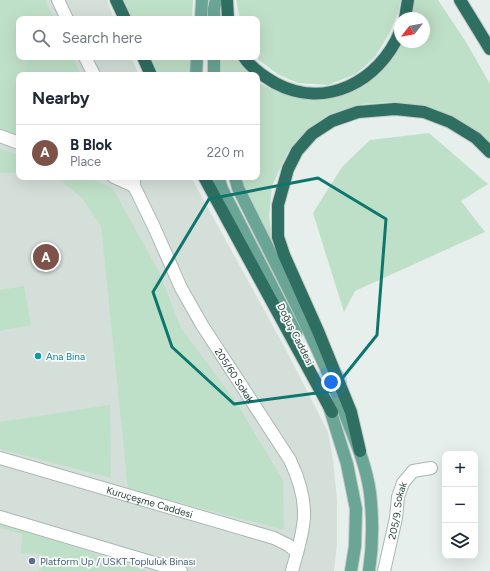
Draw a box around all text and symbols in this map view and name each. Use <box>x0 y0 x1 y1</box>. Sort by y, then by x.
north arrow <box>394 12 430 48</box>
search box <box>16 16 260 60</box>
icon: search <box>30 27 52 49</box>
text: Search here <box>62 29 142 47</box>
text: Nearby <box>32 88 90 108</box>
text: B Blok <box>70 136 112 154</box>
text: A <box>40 145 50 160</box>
text: 220 m <box>207 145 244 160</box>
text: Place <box>70 154 101 169</box>
pin: A <box>33 242 59 272</box>
street label: Doğuş Caddesi <box>274 301 317 367</box>
street label: 205/60 Sokak <box>212 346 257 406</box>
place label: Ana Bina <box>46 350 85 363</box>
marker: Ana Bina <box>33 351 43 361</box>
your location <box>321 372 341 392</box>
map controls <box>442 451 478 559</box>
button: + <box>442 451 478 487</box>
street label: 205/9. Sokak <box>385 480 410 541</box>
street label: Kuruçeşme Caddesi <box>105 483 194 521</box>
button: − <box>442 487 478 523</box>
button: layers <box>442 523 478 559</box>
place label: Platform Up / USKT Topluluk Binası <box>40 555 195 568</box>
marker: Platform Up / USKT Topluluk Binası <box>27 556 37 566</box>

